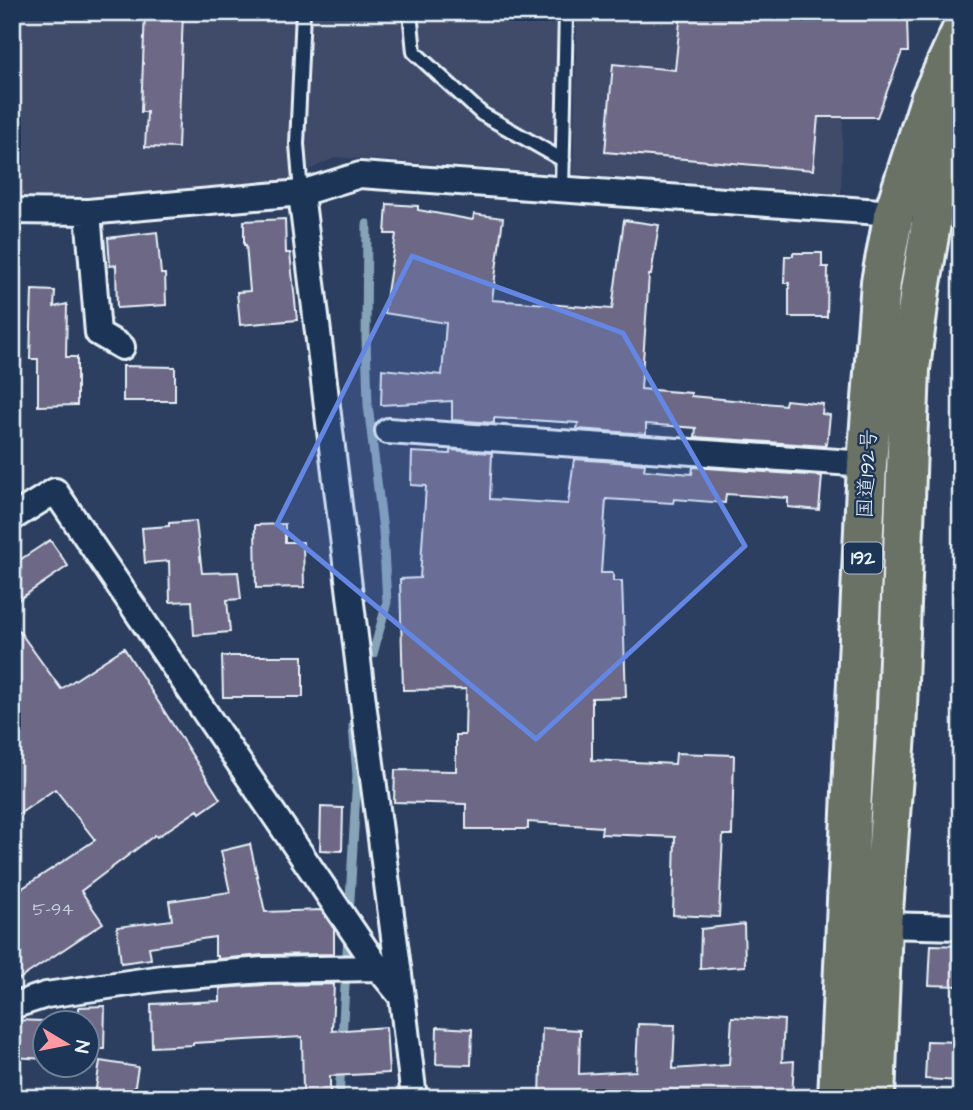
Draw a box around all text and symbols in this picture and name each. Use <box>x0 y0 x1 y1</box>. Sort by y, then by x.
street label: 国道192号 <box>850 428 884 520</box>
road number: 192 <box>844 542 882 573</box>
house number: 5-94 <box>33 897 73 922</box>
north arrow <box>32 1009 102 1078</box>
text: N <box>67 1038 96 1055</box>

